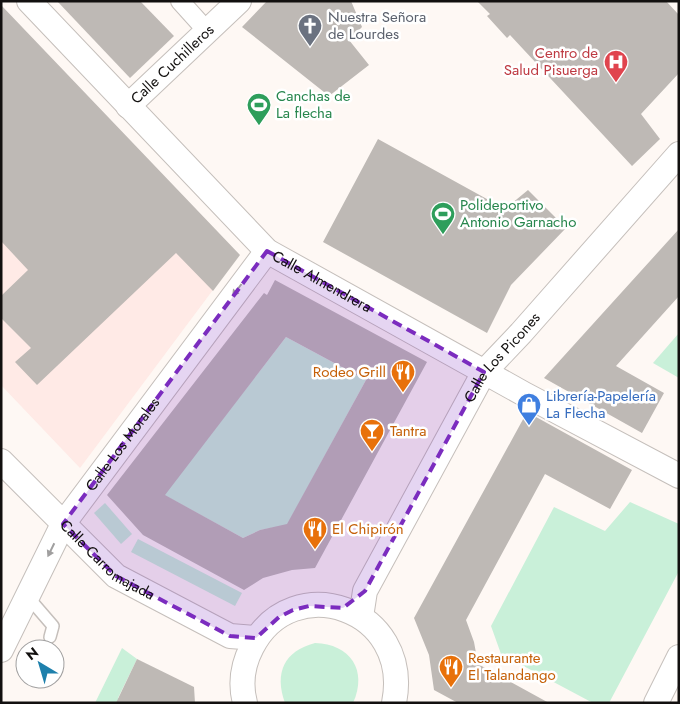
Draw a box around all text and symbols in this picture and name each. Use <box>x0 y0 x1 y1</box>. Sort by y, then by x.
place label: Nuestra Señora de Lourdes <box>328 6 426 45</box>
church icon: Nuestra Señora de Lourdes <box>297 13 323 47</box>
street label: Calle Cuchilleros <box>126 19 219 109</box>
place label: Centro de Salud Pisuerga <box>504 42 598 81</box>
hospital icon: Centro de Salud Pisuerga <box>603 49 629 83</box>
place label: Canchas de La flecha <box>276 85 351 124</box>
sports icon: Canchas de La flecha <box>246 92 272 126</box>
place label: Polideportivo Antonio Garnacho <box>460 194 576 233</box>
sports icon: Polideportivo Antonio Garnacho <box>430 201 456 235</box>
street label: Calle Almendrera <box>268 245 376 318</box>
one-way arrow <box>232 283 243 296</box>
street label: Calle Los Picones <box>458 307 545 406</box>
restaurant icon: Rodeo Grill <box>390 359 416 393</box>
place label: Rodeo Grill <box>313 361 386 383</box>
place label: Librería-Papelería La Flecha <box>546 385 656 424</box>
shop icon: Librería-Papelería La Flecha <box>516 392 542 426</box>
street label: Calle Los Morales <box>80 393 165 496</box>
bar icon: Tantra <box>359 418 385 452</box>
place label: Tantra <box>390 420 427 442</box>
street label: Calle Carromajada <box>55 515 159 605</box>
restaurant icon: El Chipirón <box>302 516 328 550</box>
place label: El Chipirón <box>332 518 404 540</box>
one-way arrow <box>47 543 55 557</box>
north arrow <box>15 639 65 689</box>
text: N <box>21 642 43 665</box>
place label: Restaurante El Talandango <box>468 647 556 686</box>
restaurant icon: Restaurante El Talandango <box>438 654 464 688</box>

